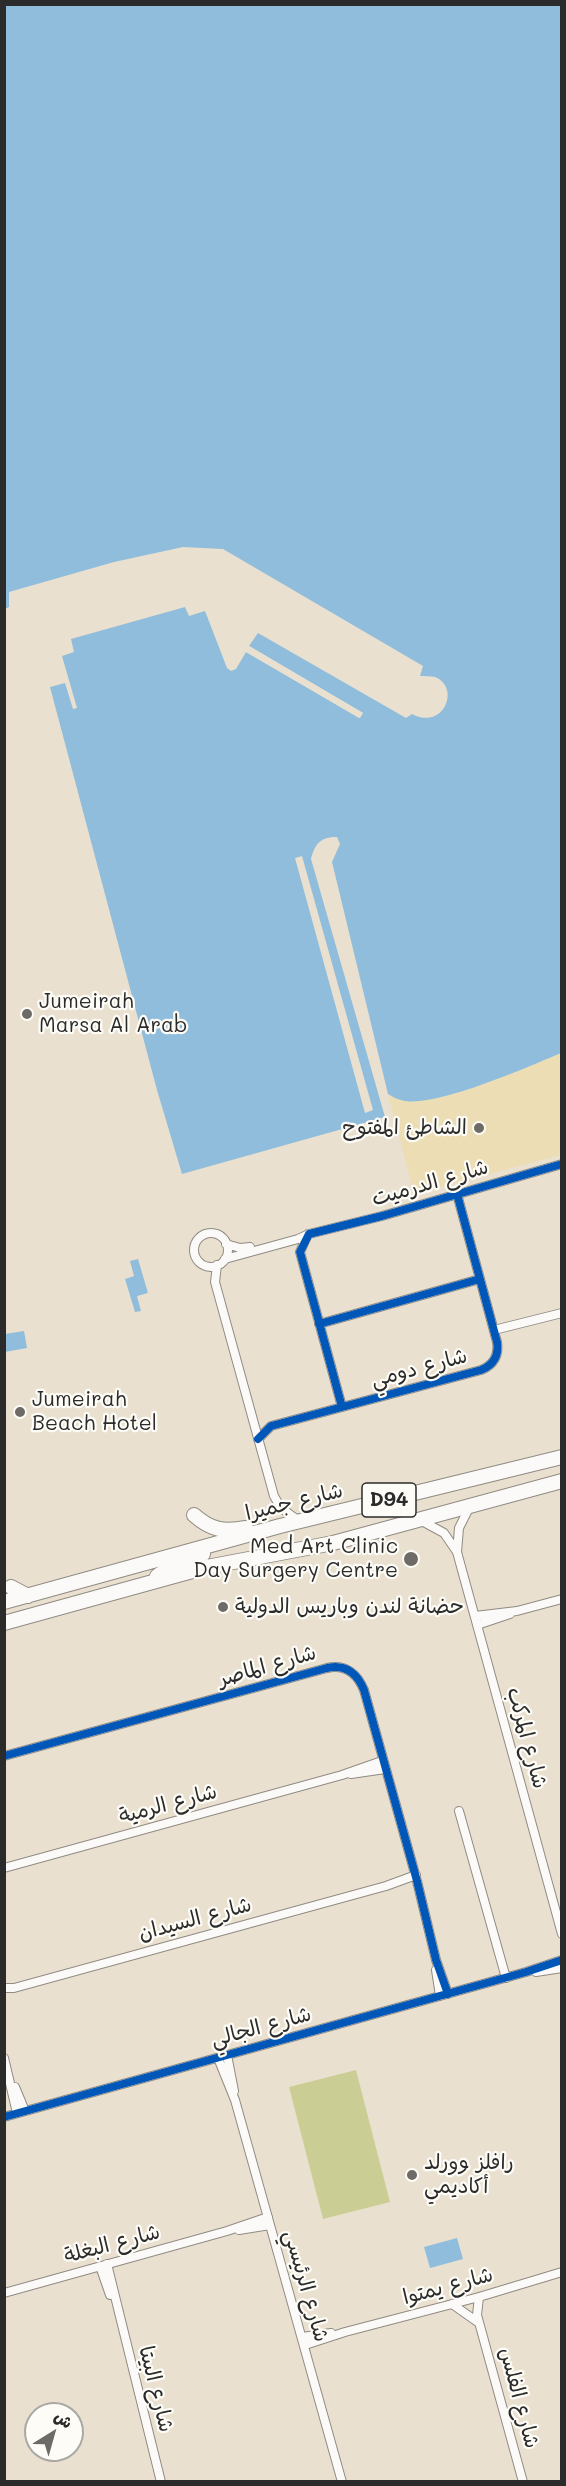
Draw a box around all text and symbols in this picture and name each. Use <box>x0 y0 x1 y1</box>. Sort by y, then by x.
place label: Jumeirah Marsa Al Arab <box>39 989 187 1039</box>
marker: Jumeirah Marsa Al Arab <box>20 1007 34 1021</box>
place label: الشاطئ المفتوح <box>342 1115 467 1141</box>
marker: الشاطئ المفتوح <box>472 1121 486 1135</box>
street label: شارع الدرميت <box>369 1154 491 1212</box>
street label: شارع دومي <box>368 1343 470 1393</box>
place label: Jumeirah Beach Hotel <box>32 1387 157 1437</box>
marker: Jumeirah Beach Hotel <box>13 1405 27 1419</box>
street label: شارع جميرا <box>243 1478 345 1526</box>
road number: D94 <box>362 1483 416 1517</box>
place label: Med Art Clinic Day Surgery Centre <box>193 1534 398 1584</box>
marker: Med Art Clinic Day Surgery Centre <box>402 1550 420 1568</box>
place label: حضانة لندن وباريس الدولية <box>235 1594 464 1620</box>
marker: حضانة لندن وباريس الدولية <box>216 1600 230 1614</box>
street label: شارع الماصر <box>215 1640 319 1692</box>
street label: شارع المركب <box>501 1685 553 1791</box>
street label: شارع الرمية <box>116 1779 220 1829</box>
street label: شارع السيدان <box>136 1892 254 1946</box>
street label: شارع الجالي <box>208 2001 314 2053</box>
place label: رافلز وورلد أكاديمي <box>424 2150 514 2200</box>
marker: رافلز وورلد أكاديمي <box>405 2168 419 2182</box>
street label: شارع البغلة <box>61 2219 163 2269</box>
street label: شارع الرئيسي <box>278 2227 334 2345</box>
street label: شارع يمتوا <box>400 2262 496 2310</box>
street label: شارع البيتا <box>133 2343 179 2435</box>
street label: شارع الفلس <box>493 2345 545 2451</box>
north arrow <box>24 2402 84 2462</box>
text: ش <box>51 2405 77 2433</box>

